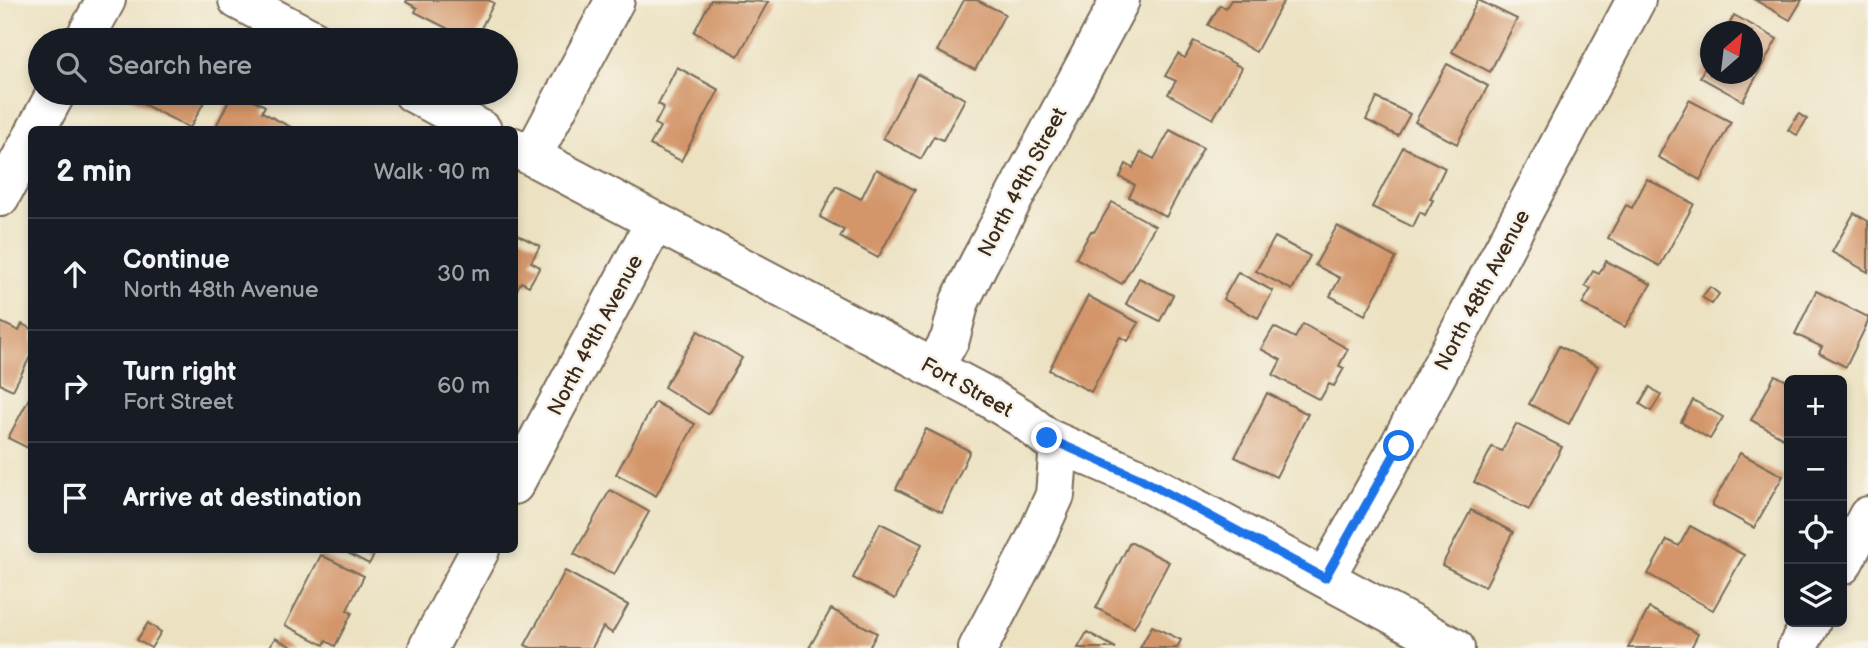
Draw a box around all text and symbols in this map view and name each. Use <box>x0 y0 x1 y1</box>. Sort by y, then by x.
north arrow <box>1700 21 1763 84</box>
search box <box>28 28 518 105</box>
icon: search <box>52 48 90 86</box>
text: Search here <box>108 51 252 82</box>
street label: North 49th Street <box>973 103 1073 261</box>
text: 2 min <box>56 154 132 190</box>
text: Walk · 90 m <box>374 158 490 186</box>
street label: North 48th Avenue <box>1429 206 1535 375</box>
text: Continue <box>123 245 230 276</box>
street label: North 49th Avenue <box>543 251 648 420</box>
icon: ahead <box>56 255 94 293</box>
text: 30 m <box>437 260 490 288</box>
text: North 48th Avenue <box>123 276 319 304</box>
street label: Fort Street <box>917 352 1017 423</box>
text: Turn right <box>123 357 236 388</box>
icon: right <box>56 367 94 405</box>
text: 60 m <box>437 372 490 400</box>
map controls <box>1784 375 1847 627</box>
button: + <box>1784 375 1847 438</box>
text: Fort Street <box>123 388 234 416</box>
route end <box>1031 422 1062 453</box>
route start <box>1383 430 1414 461</box>
button: − <box>1784 438 1847 501</box>
icon: arrive <box>56 479 94 517</box>
text: Arrive at destination <box>123 483 362 514</box>
button: locate <box>1784 501 1847 564</box>
button: layers <box>1784 564 1847 627</box>

